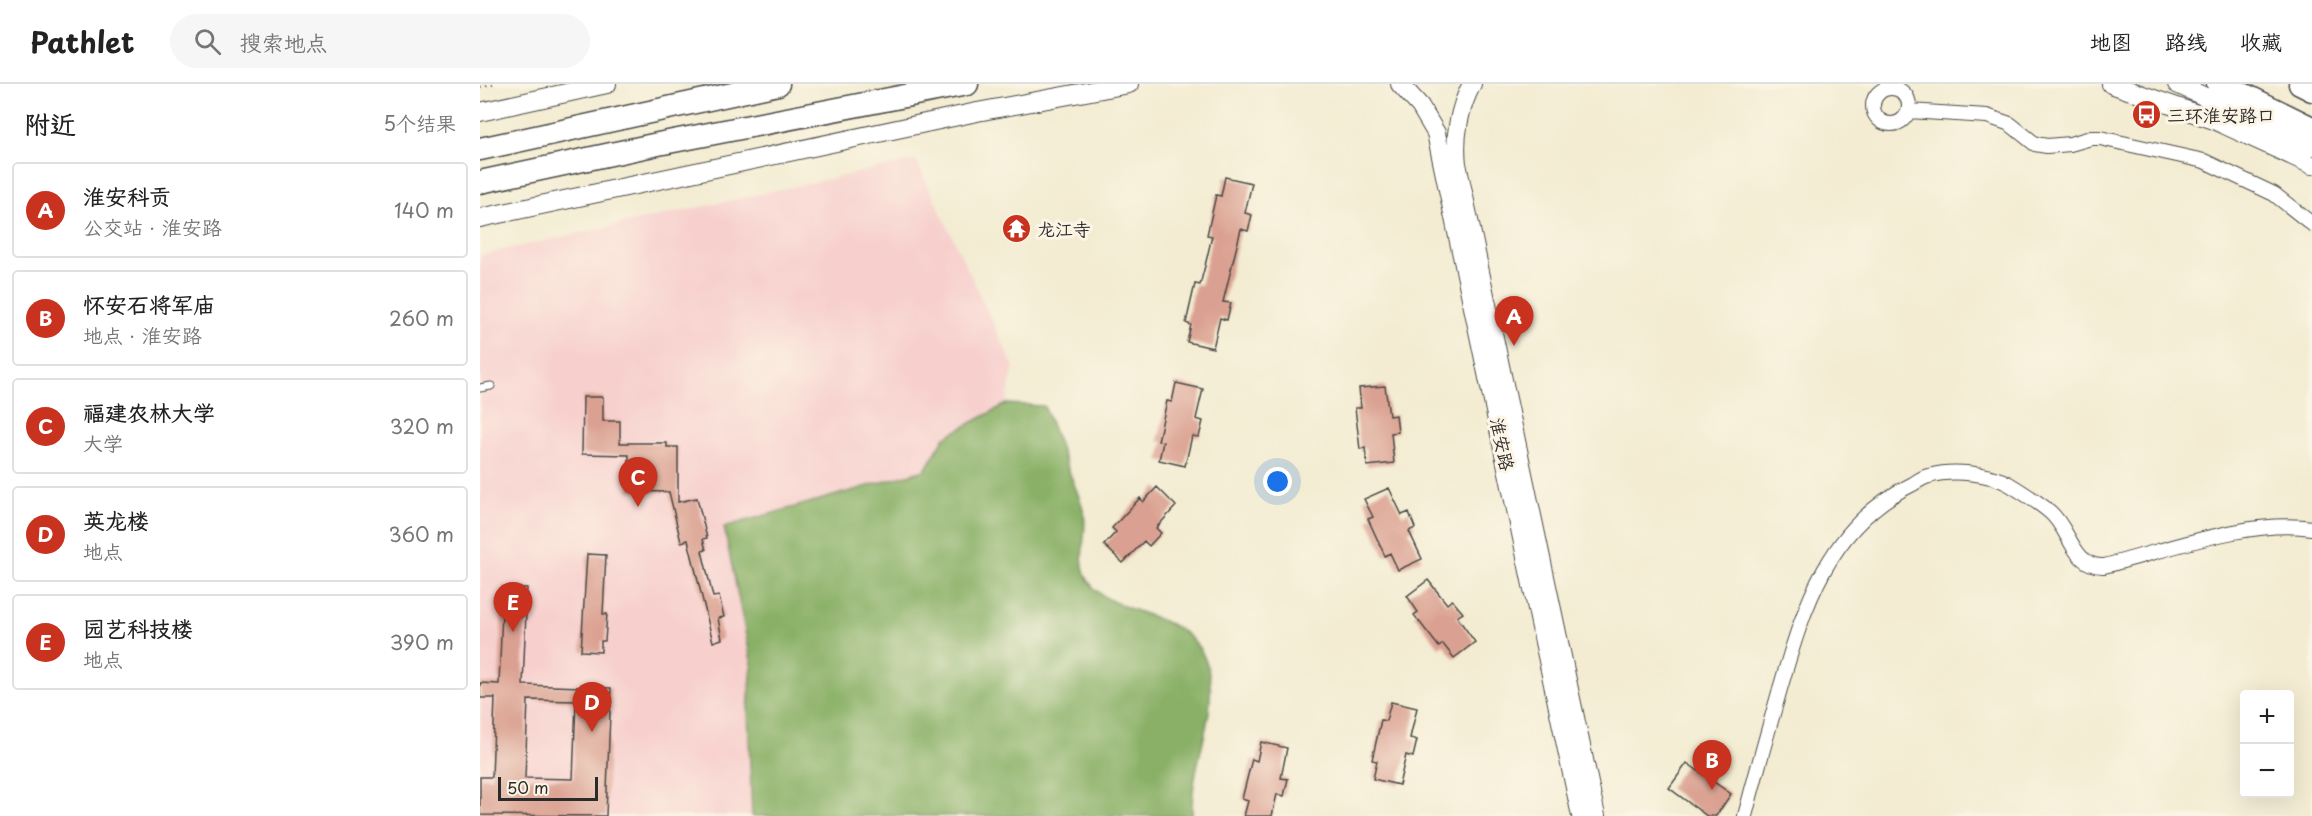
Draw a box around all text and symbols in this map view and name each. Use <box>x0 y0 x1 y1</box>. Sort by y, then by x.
search box <box>170 14 590 68</box>
text: Pathlet <box>30 20 134 63</box>
icon: search <box>191 25 224 58</box>
text: 搜索地点 <box>239 25 327 58</box>
text: 地图 <box>2090 25 2132 57</box>
text: 路线 <box>2165 25 2207 57</box>
text: 收藏 <box>2240 25 2282 57</box>
bus stop icon: 三环淮安路口 <box>2130 98 2162 130</box>
place label: 三环淮安路口 <box>2167 101 2275 128</box>
text: 附近 <box>24 104 76 143</box>
text: 5个结果 <box>383 108 456 138</box>
text: 淮安科贡 <box>83 179 171 212</box>
text: A <box>38 195 53 225</box>
text: 140 m <box>394 195 454 225</box>
text: 公交站 · 淮安路 <box>83 212 222 242</box>
temple icon: 龙江寺 <box>1000 212 1032 244</box>
place label: 龙江寺 <box>1037 215 1091 242</box>
text: 怀安石将军庙 <box>83 287 215 320</box>
pin: A <box>1494 296 1534 346</box>
text: B <box>39 303 52 333</box>
text: 260 m <box>389 303 454 333</box>
text: 地点 · 淮安路 <box>83 320 202 350</box>
text: 福建农林大学 <box>83 395 215 428</box>
text: C <box>38 411 53 441</box>
text: 320 m <box>390 411 454 441</box>
street label: 淮安路 <box>1484 415 1522 473</box>
text: 大学 <box>83 428 123 458</box>
pin: C <box>618 458 658 507</box>
your location <box>1263 467 1292 496</box>
text: 英龙楼 <box>83 503 149 536</box>
text: D <box>38 519 53 549</box>
text: 360 m <box>388 519 454 549</box>
text: 地点 <box>83 536 123 566</box>
pin: E <box>494 582 532 632</box>
text: 园艺科技楼 <box>83 611 193 644</box>
text: E <box>39 627 52 657</box>
text: 390 m <box>390 627 454 657</box>
text: 地点 <box>83 644 123 674</box>
pin: D <box>572 682 612 732</box>
map controls <box>2240 690 2294 798</box>
button: + <box>2240 690 2294 744</box>
pin: B <box>1692 740 1732 790</box>
button: − <box>2240 744 2294 798</box>
scale bar <box>498 774 598 802</box>
text: 50 m <box>507 775 548 799</box>

